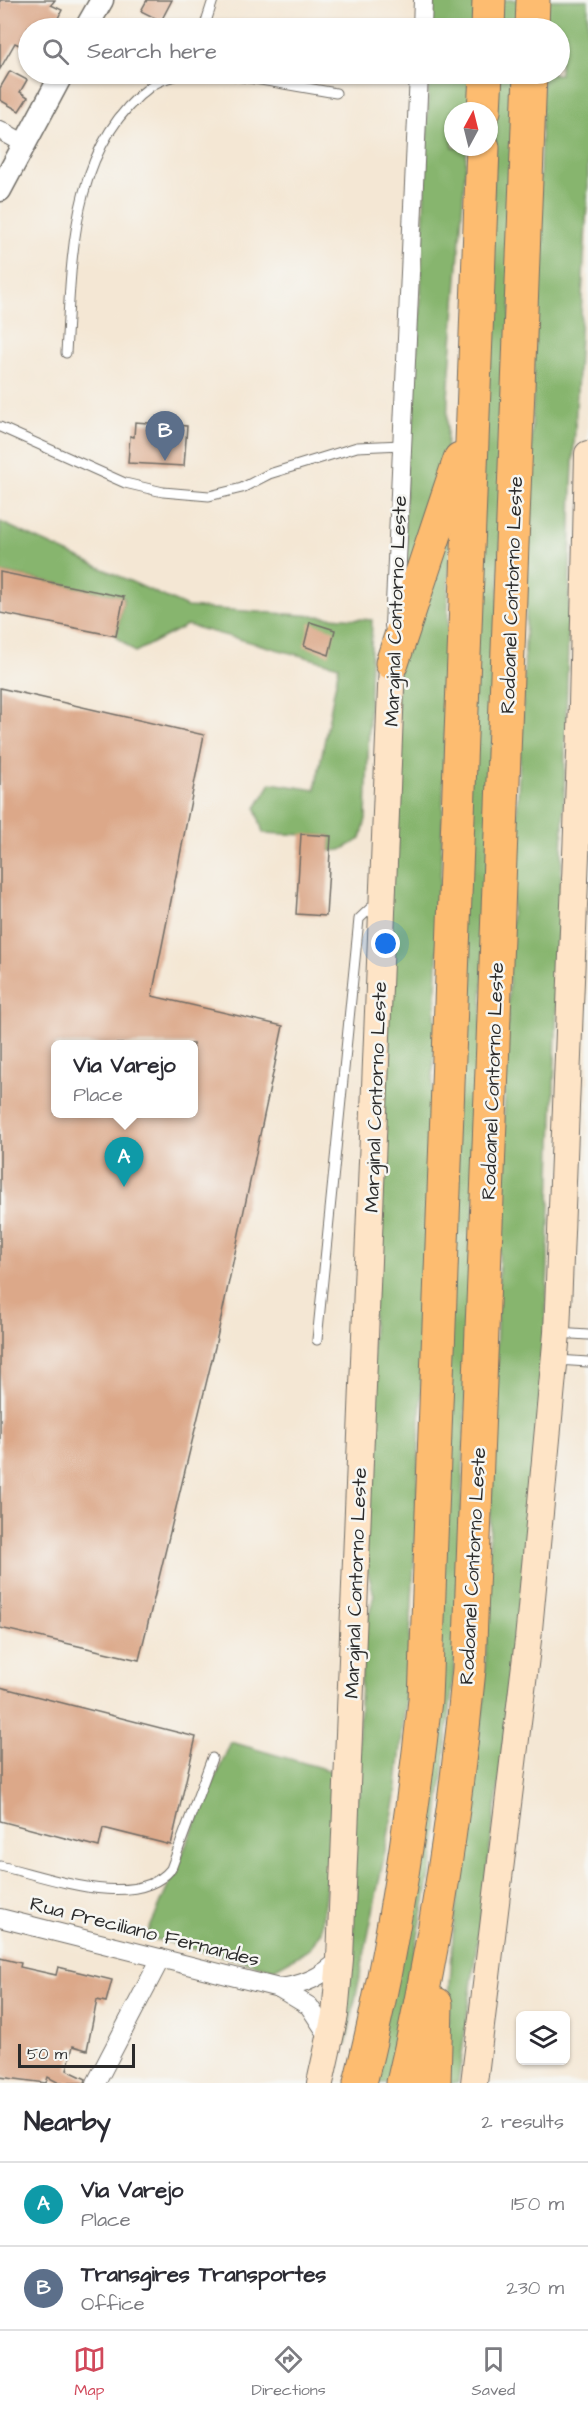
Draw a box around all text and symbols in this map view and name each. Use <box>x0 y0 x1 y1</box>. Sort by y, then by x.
search box <box>18 18 570 84</box>
icon: search <box>39 35 72 68</box>
text: Search here <box>87 36 217 67</box>
north arrow <box>444 102 498 156</box>
pin: B <box>146 412 184 461</box>
street label: Rodoanel Contorno Leste <box>494 476 530 714</box>
street label: Marginal Contorno Leste <box>378 495 415 727</box>
your location <box>371 929 400 958</box>
street label: Rodoanel Contorno Leste <box>475 962 511 1200</box>
street label: Marginal Contorno Leste <box>358 981 395 1213</box>
popup <box>51 1040 198 1118</box>
text: Via Varejo <box>73 1050 176 1081</box>
text: Place <box>73 1081 123 1109</box>
pin: A <box>104 1138 144 1187</box>
street label: Rodoanel Contorno Leste <box>453 1446 493 1686</box>
street label: Marginal Contorno Leste <box>338 1467 375 1699</box>
street label: Rua Preciliano Fernandes <box>27 1890 262 1974</box>
map controls <box>516 2011 570 2065</box>
button: layers <box>516 2011 570 2065</box>
scale bar <box>18 2041 135 2068</box>
text: 50 m <box>27 2043 67 2065</box>
text: Nearby <box>24 2104 111 2140</box>
text: 2 results <box>481 2108 564 2136</box>
text: Via Varejo <box>81 2175 183 2206</box>
text: A <box>37 2190 50 2218</box>
text: 150 m <box>511 2190 564 2218</box>
text: Place <box>81 2206 131 2234</box>
text: Transgires Transportes <box>81 2259 326 2290</box>
text: B <box>36 2274 51 2302</box>
text: 230 m <box>506 2274 564 2302</box>
text: Office <box>81 2290 145 2318</box>
tab: Map <box>73 2343 106 2401</box>
tab: Directions <box>252 2343 326 2401</box>
tab: Saved <box>472 2343 515 2401</box>

